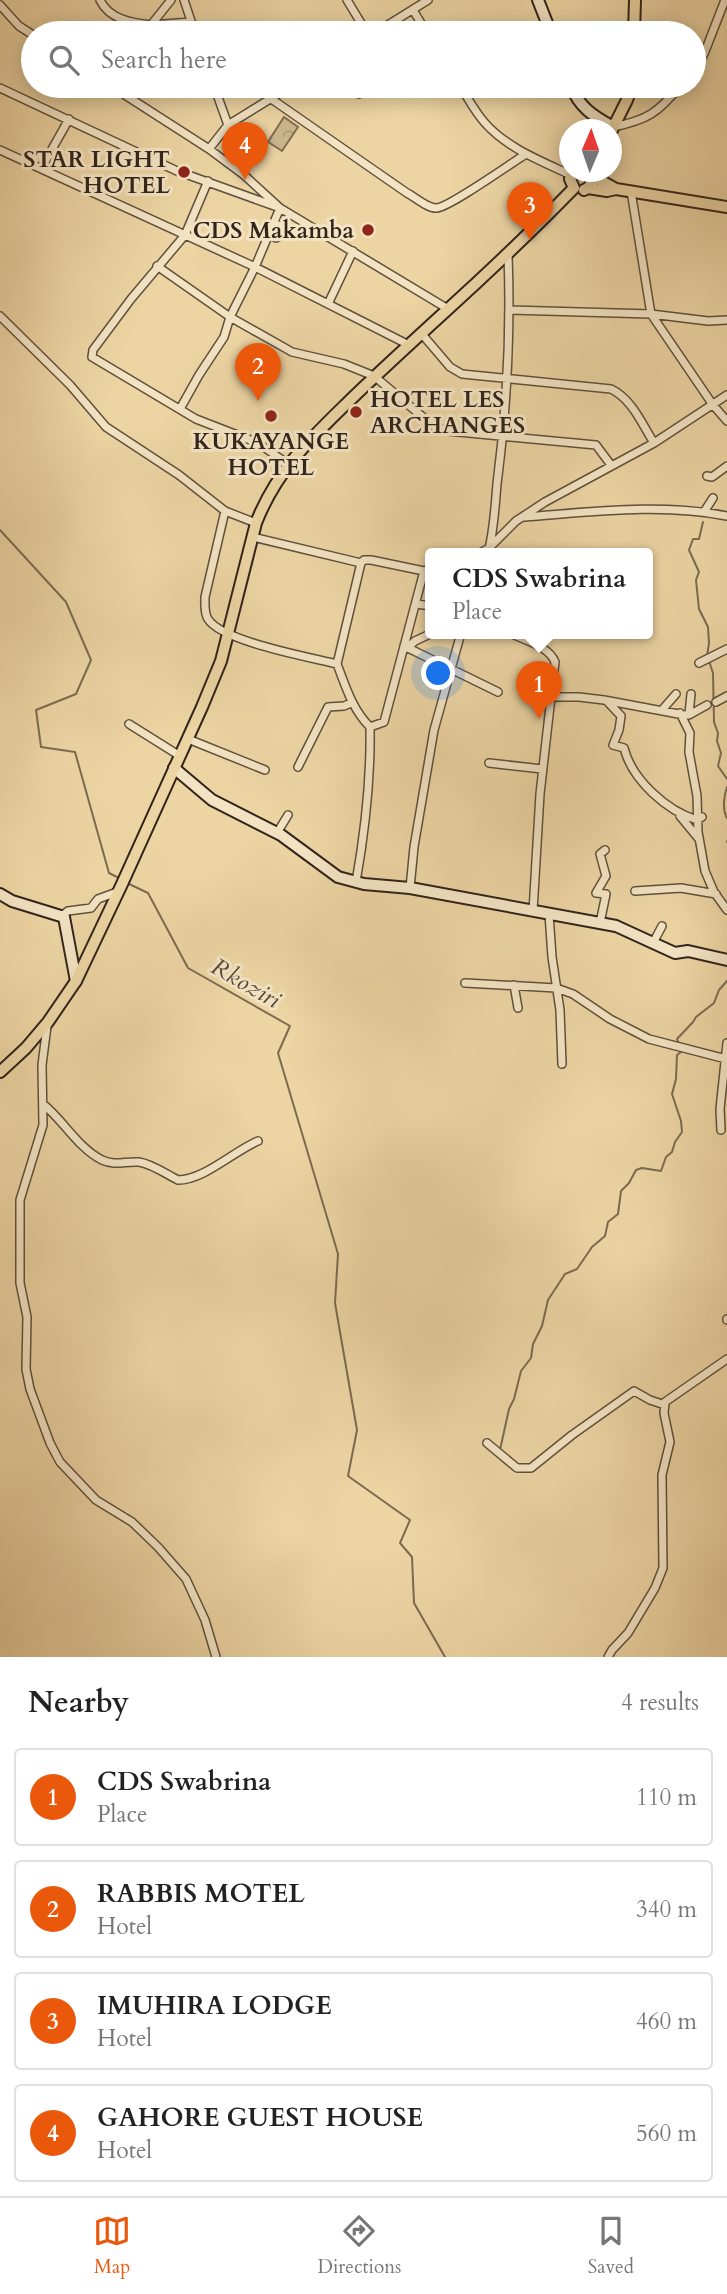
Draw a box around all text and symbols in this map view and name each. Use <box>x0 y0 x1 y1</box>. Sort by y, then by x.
search box <box>21 21 706 98</box>
icon: search <box>45 41 83 79</box>
text: Search here <box>101 42 227 77</box>
north arrow <box>559 119 622 182</box>
pin: 4 <box>222 122 268 180</box>
place label: STAR LIGHT HOTEL <box>23 144 170 201</box>
marker: STAR LIGHT HOTEL <box>176 164 192 180</box>
pin: 3 <box>507 182 553 240</box>
place label: CDS Makamba <box>193 215 355 246</box>
marker: CDS Makamba <box>360 222 376 238</box>
pin: 2 <box>235 343 281 401</box>
place label: HOTEL LES ARCHANGES <box>370 384 525 441</box>
marker: HOTEL LES ARCHANGES <box>348 404 364 420</box>
marker: KUKAYANGE HOTEL <box>263 408 279 424</box>
place label: KUKAYANGE HOTEL <box>193 426 349 483</box>
popup <box>425 548 653 639</box>
text: CDS Swabrina <box>452 561 626 596</box>
text: Place <box>452 596 502 627</box>
your location <box>421 656 455 690</box>
pin: 1 <box>516 661 562 719</box>
water label: Rkoziri <box>205 950 287 1017</box>
text: Nearby <box>28 1682 129 1723</box>
text: 4 results <box>621 1687 699 1718</box>
text: CDS Swabrina <box>97 1764 271 1799</box>
text: 1 <box>47 1782 59 1813</box>
text: 110 m <box>636 1782 697 1813</box>
text: Place <box>97 1799 147 1830</box>
text: RABBIS MOTEL <box>97 1876 305 1911</box>
text: 2 <box>47 1894 59 1925</box>
text: 340 m <box>636 1894 697 1925</box>
text: Hotel <box>97 1911 152 1942</box>
text: IMUHIRA LODGE <box>97 1988 332 2023</box>
text: 3 <box>47 2006 59 2037</box>
text: 460 m <box>636 2006 697 2037</box>
text: Hotel <box>97 2023 152 2054</box>
text: GAHORE GUEST HOUSE <box>97 2100 423 2135</box>
text: 4 <box>47 2118 59 2149</box>
text: 560 m <box>636 2118 697 2149</box>
text: Hotel <box>97 2135 152 2166</box>
tab: Map <box>93 2212 131 2280</box>
tab: Directions <box>318 2212 401 2280</box>
tab: Saved <box>588 2212 634 2280</box>

